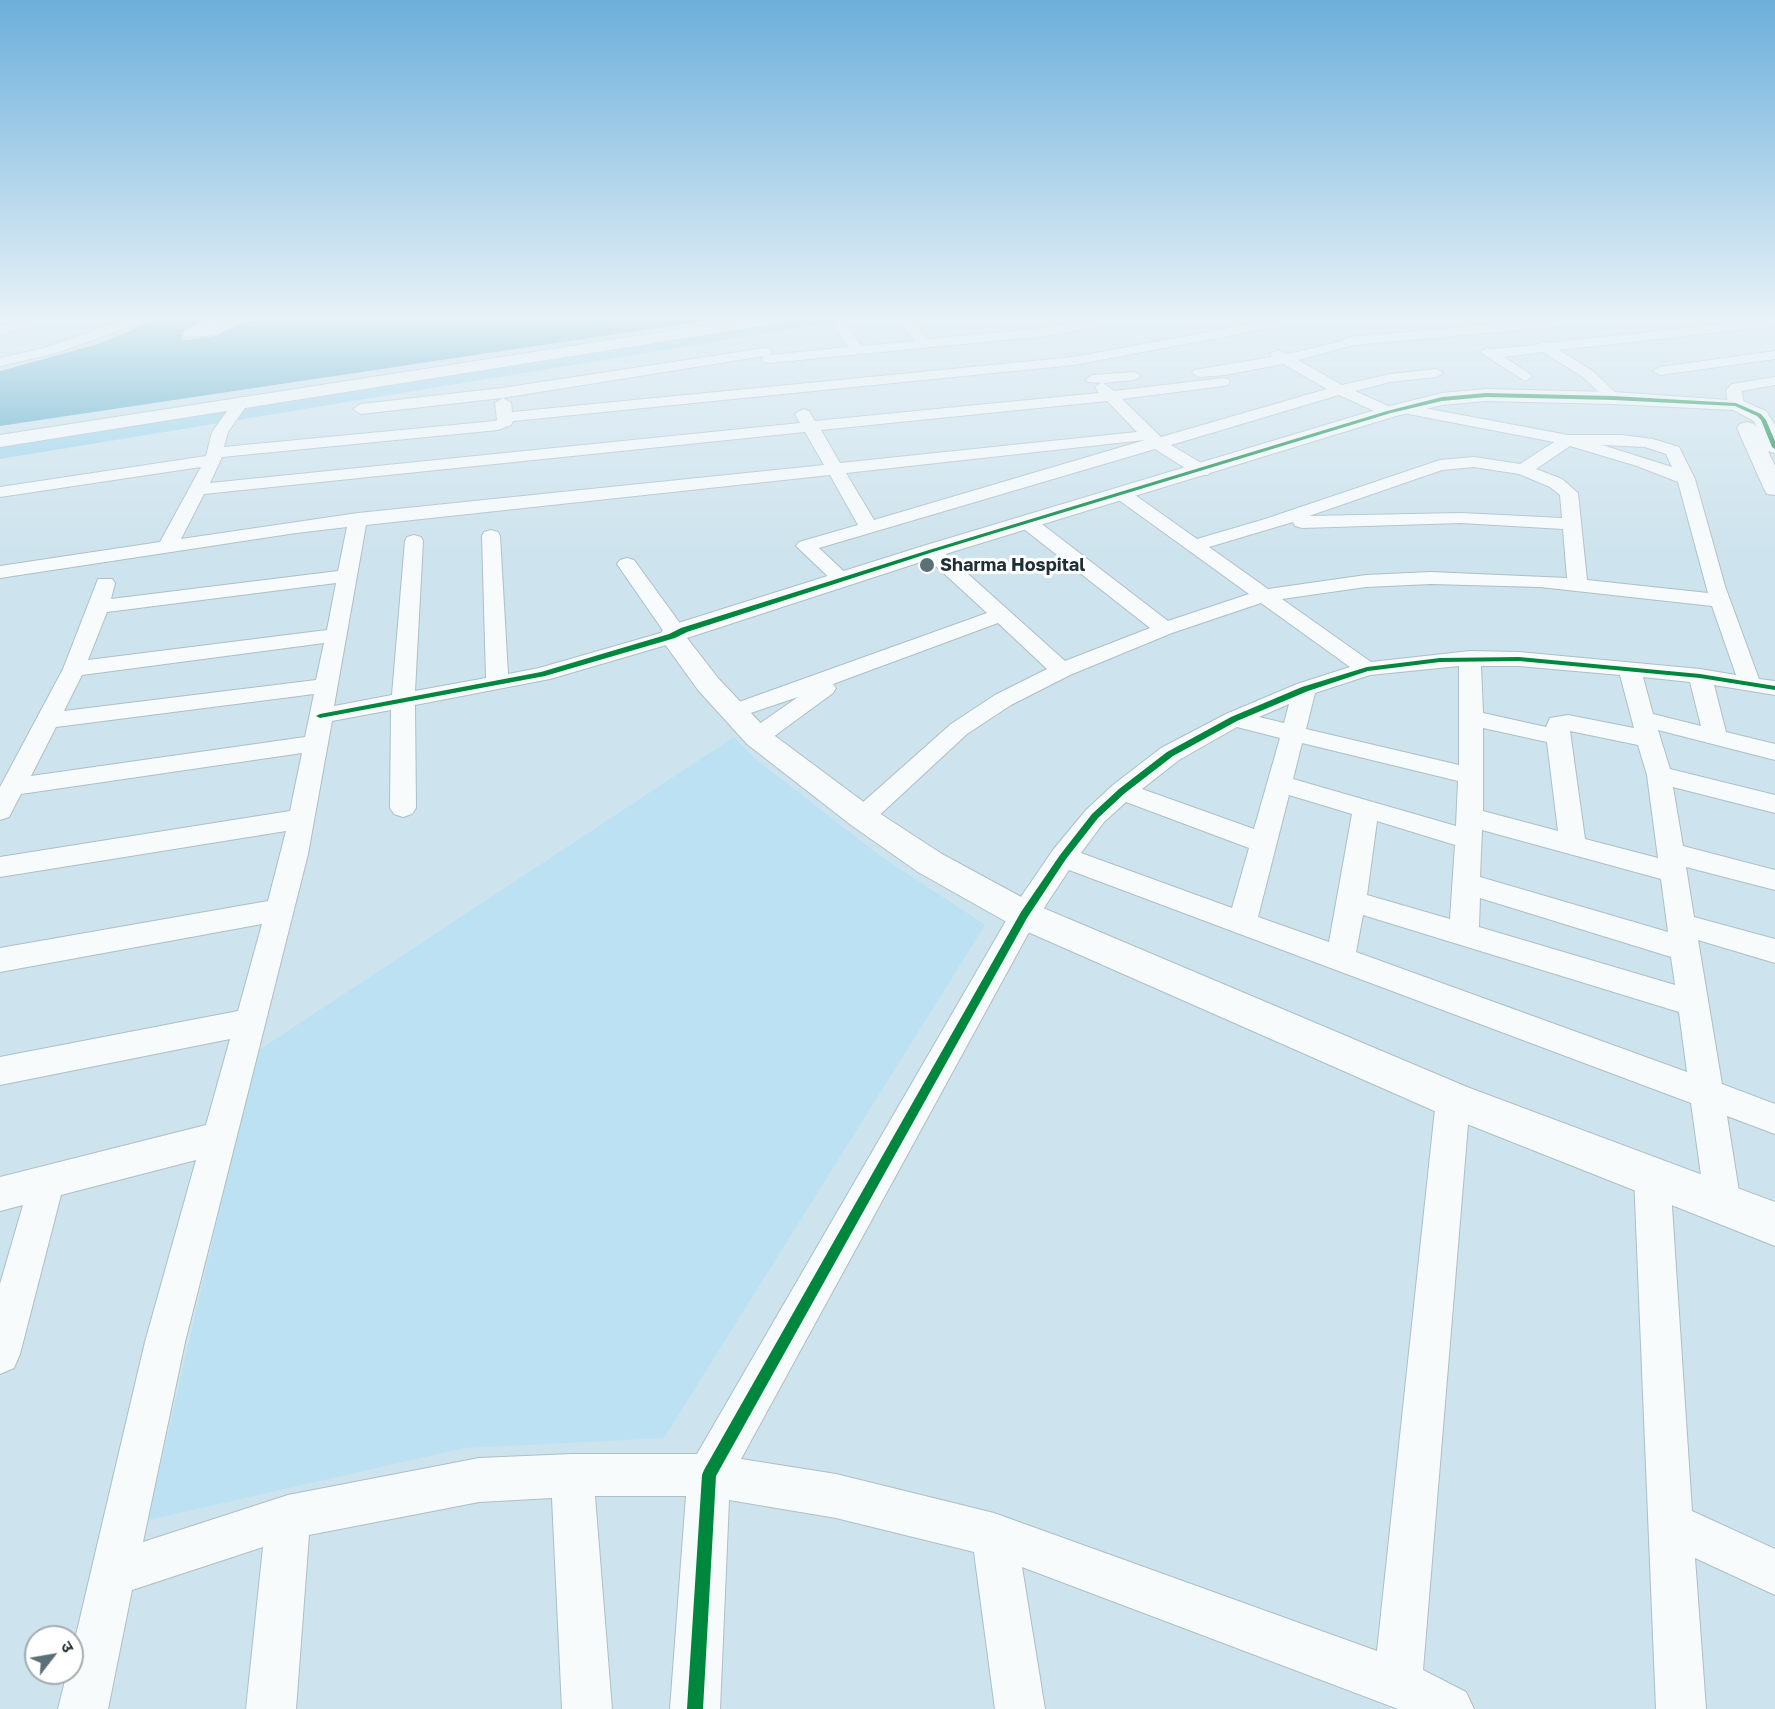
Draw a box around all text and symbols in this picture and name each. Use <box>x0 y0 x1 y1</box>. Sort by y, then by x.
place label: Sharma Hospital <box>940 554 1085 576</box>
marker: Sharma Hospital <box>918 556 936 574</box>
north arrow <box>24 1625 84 1685</box>
text: उ <box>57 1638 79 1656</box>

